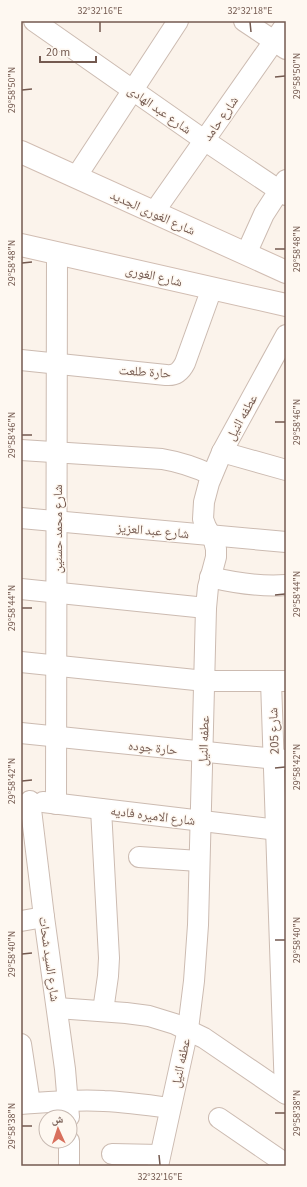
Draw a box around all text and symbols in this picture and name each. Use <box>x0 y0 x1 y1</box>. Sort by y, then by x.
text: 32°32'16"E <box>77 4 123 18</box>
text: 32°32'18"E <box>227 4 273 18</box>
scale bar <box>40 38 96 64</box>
text: 20 m <box>46 44 70 61</box>
text: 29°58'50"N <box>290 53 304 99</box>
text: 29°58'50"N <box>5 67 19 113</box>
street label: شارع عبد الهادى <box>124 81 195 138</box>
street label: شارع حامد <box>199 93 243 145</box>
street label: شارع الغورى الجديد <box>107 186 198 240</box>
text: 29°58'48"N <box>290 226 304 272</box>
text: 29°58'48"N <box>5 240 19 286</box>
street label: شارع الغورى <box>124 261 184 291</box>
street label: حارة طلعت <box>118 361 172 383</box>
street label: عطفه النيل <box>222 391 262 444</box>
text: 29°58'46"N <box>290 399 304 445</box>
text: 29°58'46"N <box>5 412 19 458</box>
street label: شارع محمد حسنين <box>49 485 67 574</box>
street label: شارع عبد العزيز <box>115 519 190 543</box>
text: 29°58'44"N <box>290 571 304 617</box>
text: 29°58'44"N <box>5 585 19 631</box>
street label: شارع 205 <box>264 707 284 755</box>
street label: عطفه النيل <box>194 715 214 766</box>
street label: حارة جوده <box>127 736 178 760</box>
text: 29°58'42"N <box>290 744 304 790</box>
text: 29°58'42"N <box>5 758 19 804</box>
street label: شارع الاميره فاديه <box>109 802 196 830</box>
street label: شارع السيد شحات <box>34 915 64 1003</box>
text: 29°58'40"N <box>290 917 304 963</box>
text: 29°58'40"N <box>5 931 19 977</box>
street label: عطفه النيل <box>167 1036 195 1090</box>
text: 29°58'38"N <box>290 1090 304 1136</box>
text: 29°58'38"N <box>5 1103 19 1149</box>
north arrow <box>38 1109 78 1149</box>
text: ش <box>51 1112 64 1127</box>
text: 32°32'16"E <box>137 1170 183 1184</box>

